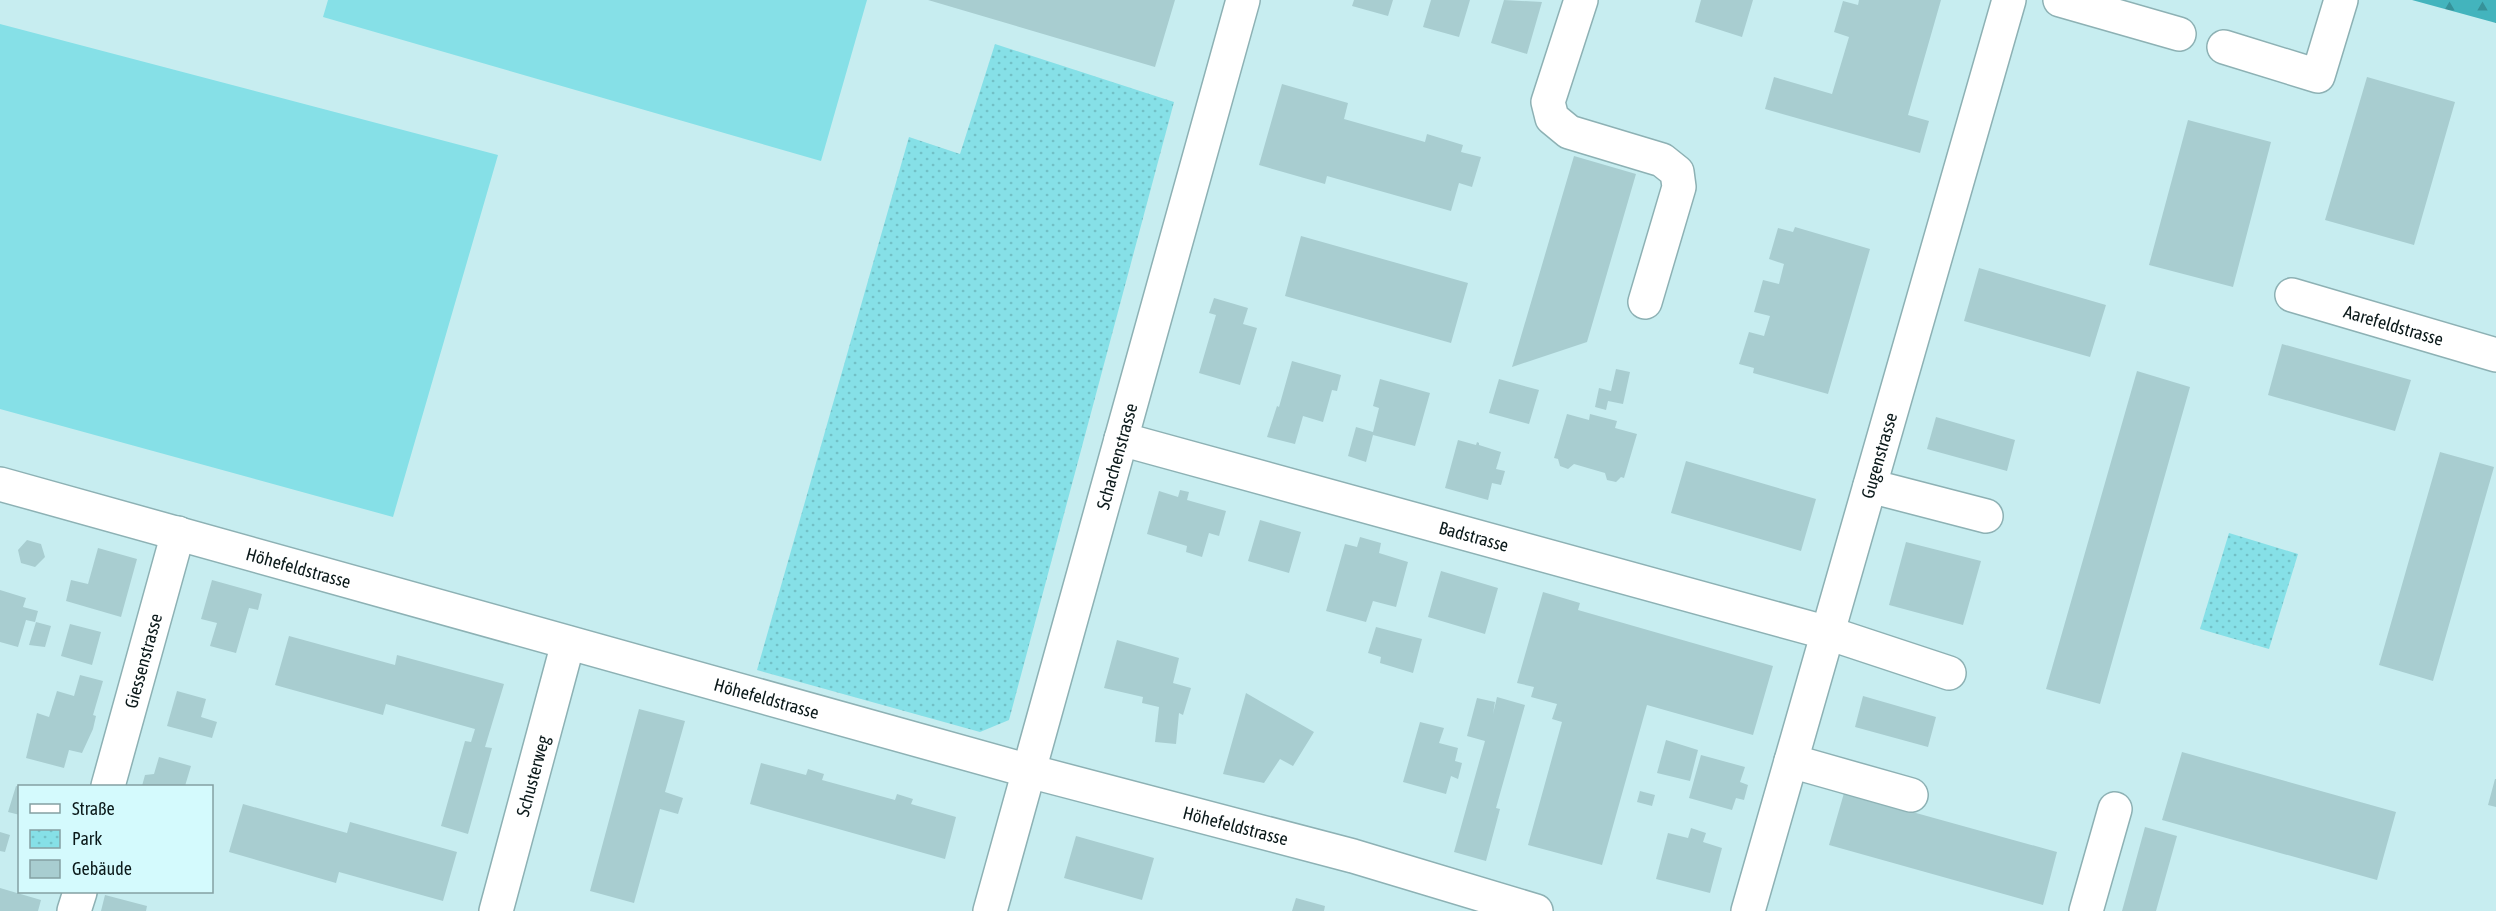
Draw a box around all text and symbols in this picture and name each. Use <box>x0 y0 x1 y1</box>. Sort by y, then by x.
street label: Aarefeldstrasse <box>2341 300 2446 349</box>
street label: Schachenstrasse <box>1092 401 1141 512</box>
street label: Gugenstrasse <box>1856 410 1901 501</box>
street label: Badstrasse <box>1437 516 1511 555</box>
street label: Höhefeldstrasse <box>244 543 353 592</box>
street label: Giessenstrasse <box>120 611 166 710</box>
street label: Höhefeldstrasse <box>712 673 822 722</box>
street label: Schusterweg <box>511 733 553 819</box>
legend <box>18 785 213 893</box>
text: Straße <box>72 798 115 819</box>
street label: Höhefeldstrasse <box>1181 801 1291 849</box>
text: Park <box>72 828 102 849</box>
text: Gebäude <box>72 858 132 879</box>

